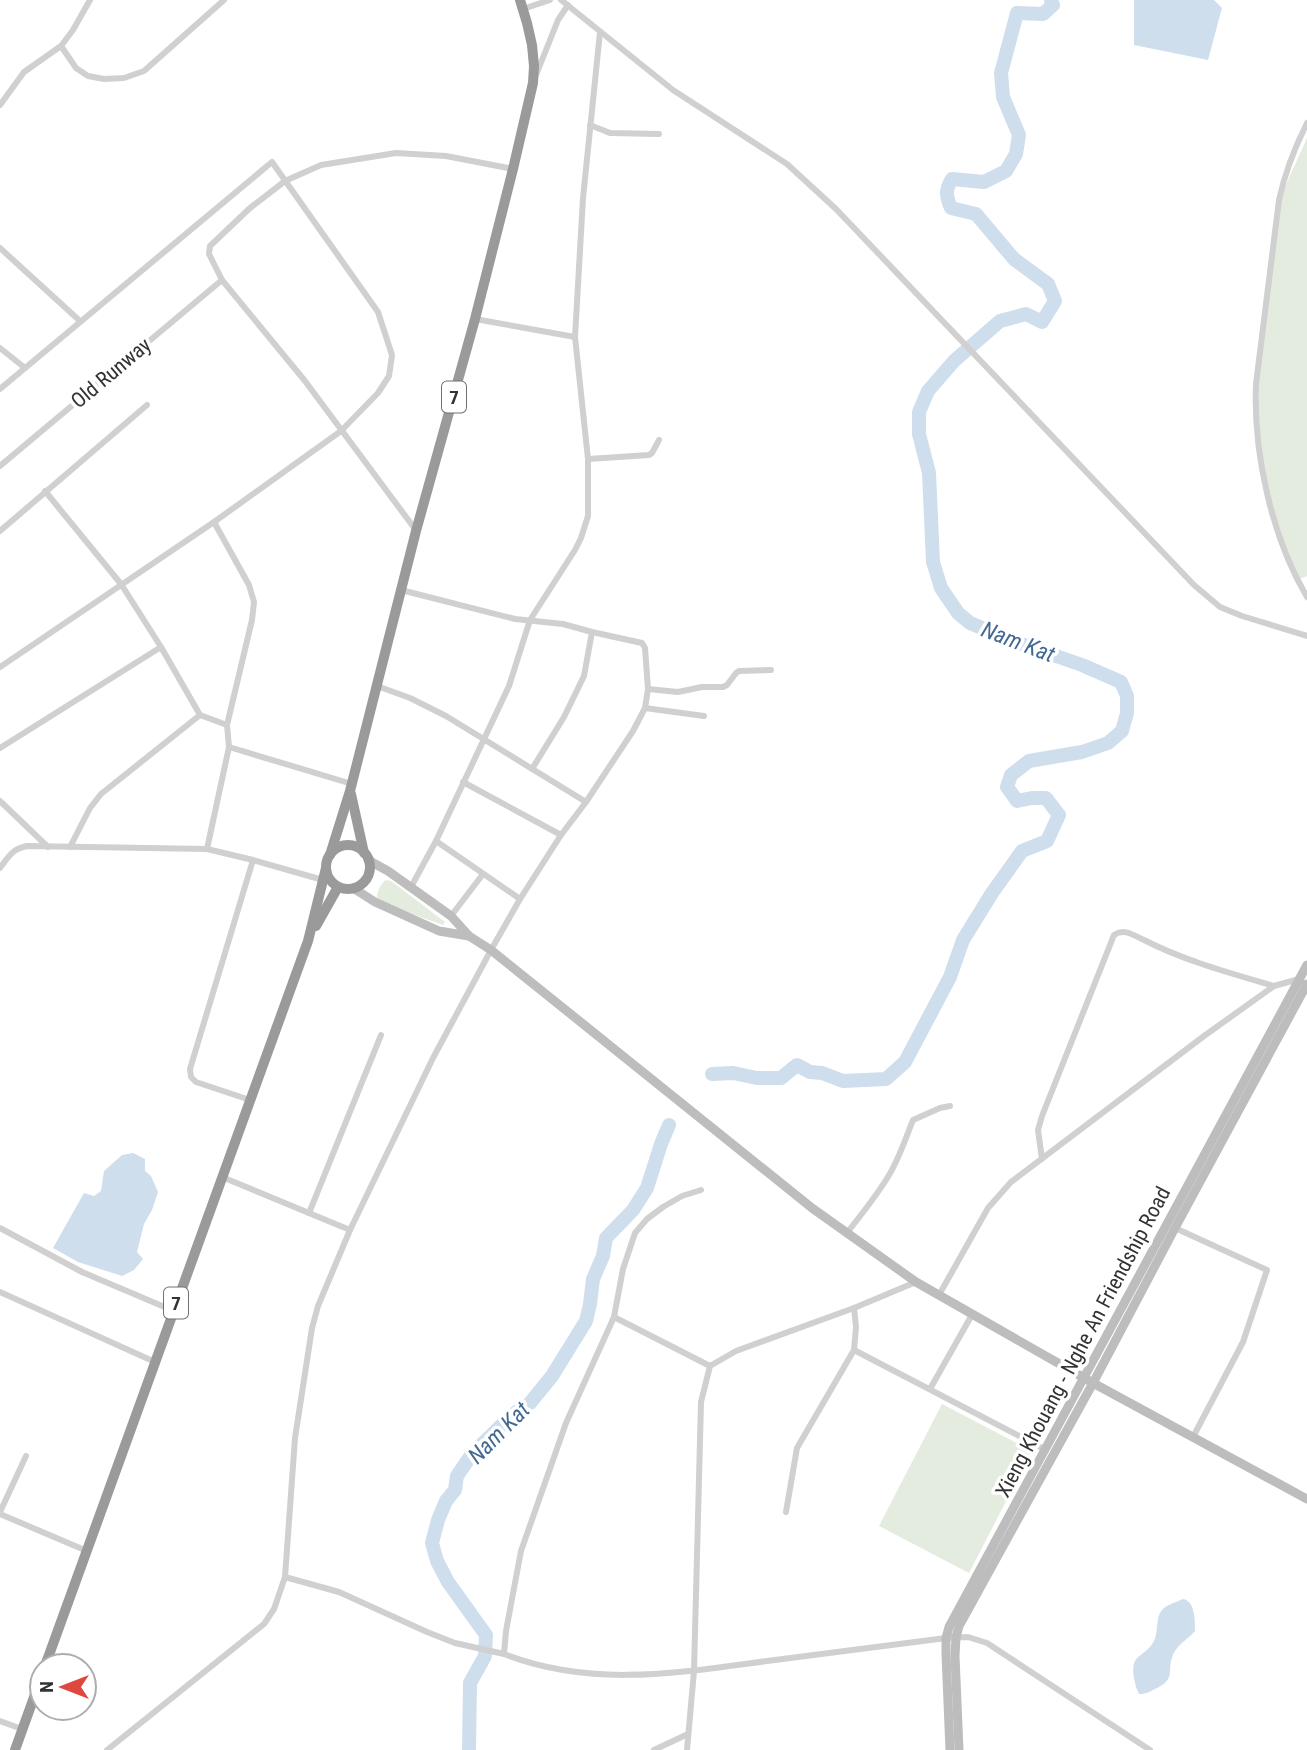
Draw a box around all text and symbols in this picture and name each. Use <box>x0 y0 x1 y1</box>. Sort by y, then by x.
street label: Old Runway <box>66 333 156 413</box>
road number: 7 <box>442 382 466 412</box>
water label: Nam Kat <box>978 616 1059 668</box>
street label: Xieng Khouang - Nghe An Friendship Road <box>991 1183 1175 1501</box>
road number: 7 <box>164 1288 188 1318</box>
water label: Nam Kat <box>463 1396 536 1469</box>
north arrow <box>28 1652 98 1722</box>
text: N <box>35 1681 58 1693</box>

